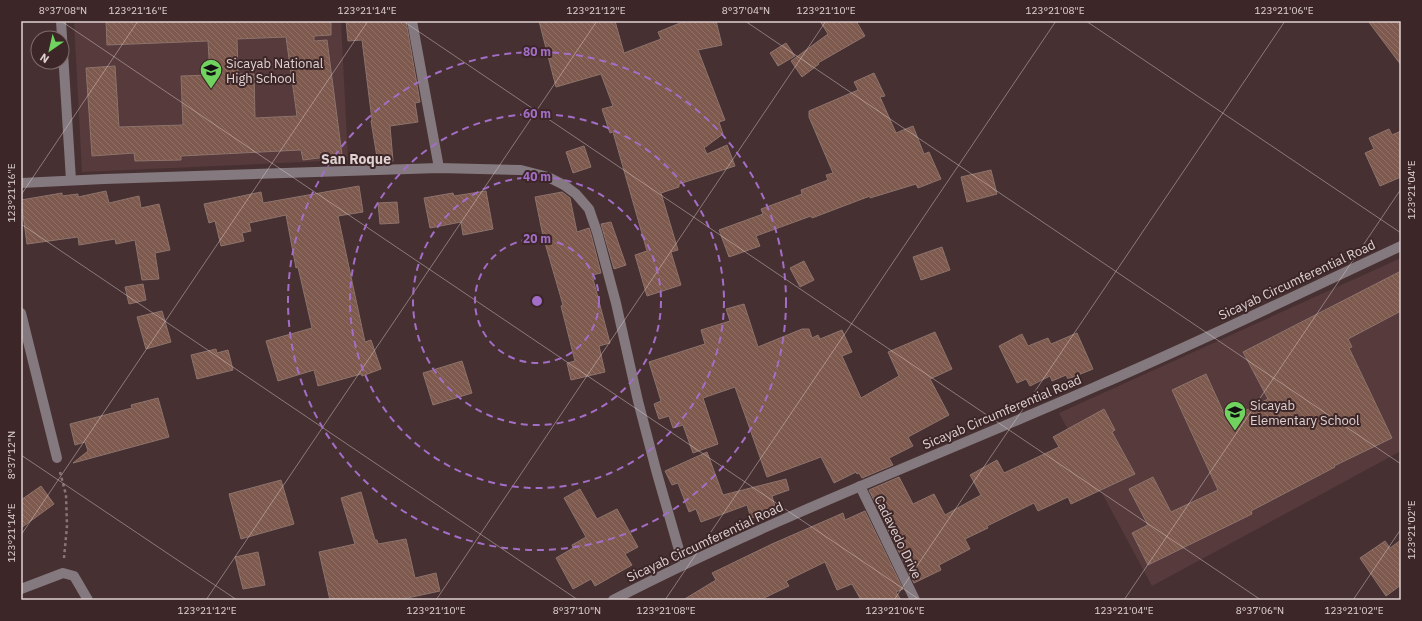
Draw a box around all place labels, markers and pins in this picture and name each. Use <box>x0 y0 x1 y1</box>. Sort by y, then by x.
place label: Sicayab National High School <box>226 55 324 87</box>
school or university icon: Sicayab National High School <box>198 57 224 90</box>
centre of rings <box>530 294 544 308</box>
place label: Sicayab Elementary School <box>1250 397 1360 429</box>
school or university icon: Sicayab Elementary School <box>1222 399 1248 432</box>

